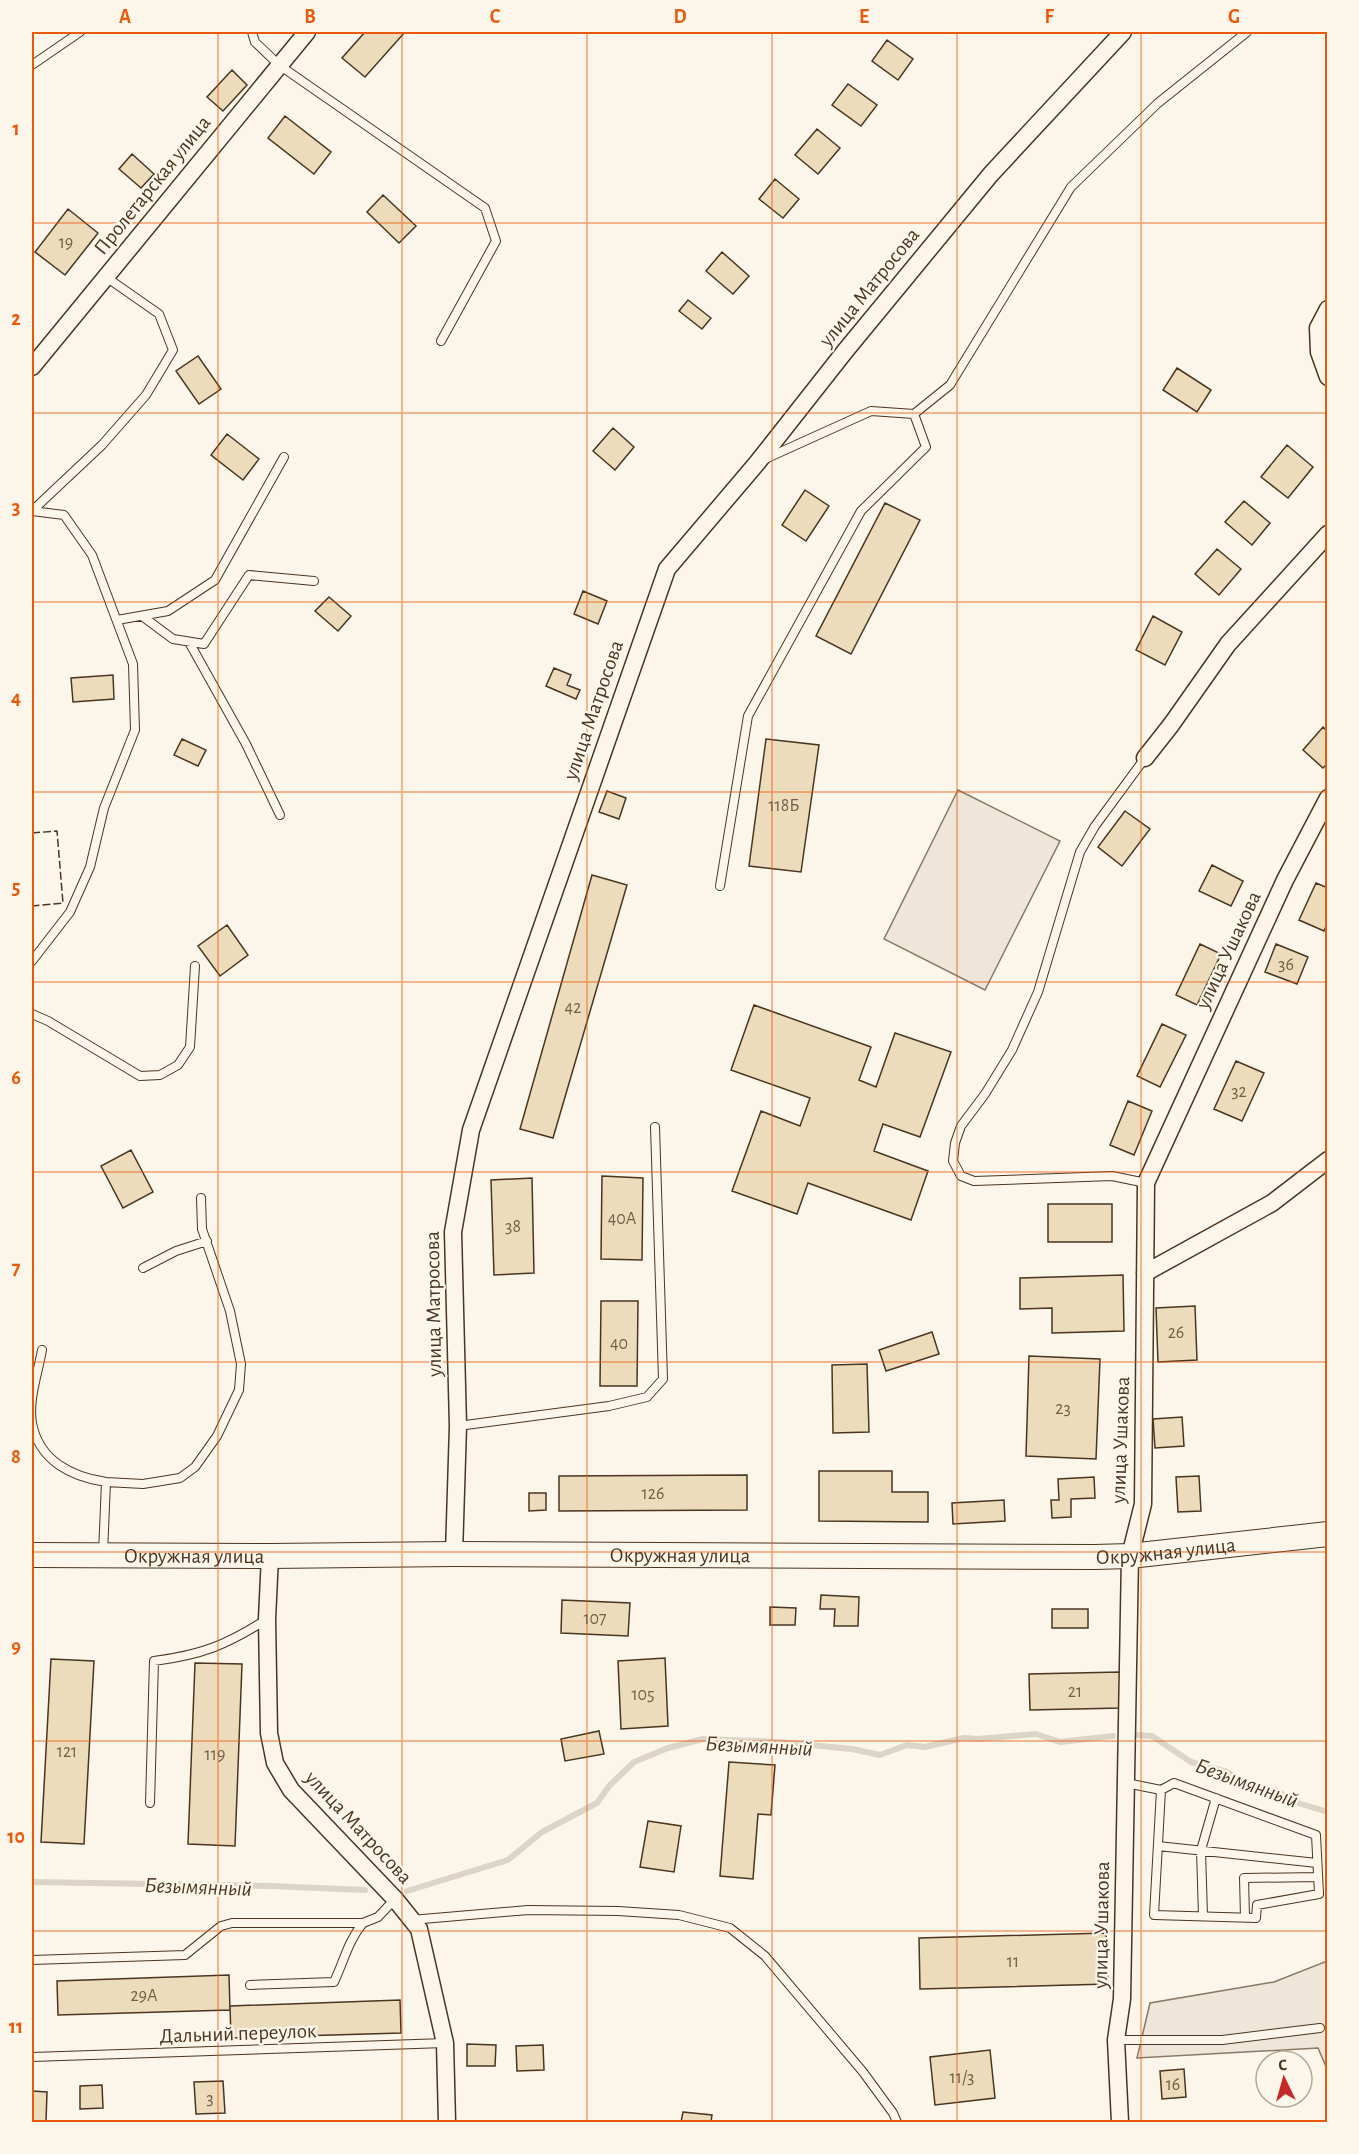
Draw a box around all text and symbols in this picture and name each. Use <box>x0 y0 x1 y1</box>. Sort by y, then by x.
text: A <box>119 7 131 27</box>
text: B <box>304 7 316 27</box>
text: C <box>490 7 501 27</box>
text: D <box>673 7 687 27</box>
text: E <box>859 7 869 27</box>
text: F <box>1044 7 1054 27</box>
text: G <box>1228 7 1240 27</box>
street label: Пролетарская улица <box>90 112 215 259</box>
text: 1 <box>12 119 20 139</box>
street label: улица Матросова <box>815 224 924 351</box>
house number: 19 <box>59 234 73 252</box>
text: 2 <box>11 309 21 329</box>
text: 3 <box>12 498 20 518</box>
street label: улица Матросова <box>559 637 627 784</box>
text: 4 <box>11 688 21 708</box>
house number: 118Б <box>768 797 800 815</box>
text: 5 <box>12 878 20 898</box>
street label: улица Ушакова <box>1192 888 1265 1013</box>
house number: 36 <box>1278 956 1294 974</box>
house number: 42 <box>565 999 581 1017</box>
text: 6 <box>11 1068 21 1088</box>
house number: 32 <box>1231 1083 1247 1101</box>
house number: 40А <box>608 1210 637 1228</box>
house number: 38 <box>505 1218 521 1236</box>
street label: улица Матросова <box>422 1230 445 1378</box>
text: 7 <box>12 1258 21 1278</box>
house number: 26 <box>1168 1324 1184 1342</box>
house number: 40 <box>610 1335 628 1353</box>
street label: улица Ушакова <box>1108 1376 1133 1505</box>
house number: 23 <box>1055 1400 1071 1418</box>
text: 8 <box>11 1447 21 1467</box>
house number: 126 <box>642 1485 664 1503</box>
street label: Окружная улица <box>1095 1534 1237 1568</box>
street label: Окружная улица <box>124 1545 265 1567</box>
street label: Окружная улица <box>610 1545 751 1566</box>
house number: 107 <box>583 1610 607 1628</box>
text: 9 <box>11 1637 21 1657</box>
house number: 21 <box>1068 1683 1082 1701</box>
house number: 105 <box>631 1686 655 1704</box>
water label: Безымянный <box>705 1732 813 1760</box>
house number: 121 <box>57 1743 77 1761</box>
house number: 119 <box>205 1746 225 1764</box>
water label: Безымянный <box>1192 1754 1301 1812</box>
street label: улица Матросова <box>300 1766 416 1888</box>
text: 10 <box>7 1827 25 1847</box>
street label: улица Ушакова <box>1090 1861 1113 1990</box>
water label: Безымянный <box>144 1874 252 1900</box>
house number: 11 <box>1007 1953 1019 1971</box>
house number: 29А <box>130 1987 158 2005</box>
text: 11 <box>9 2017 23 2037</box>
street label: Дальний переулок <box>159 2020 317 2047</box>
north arrow <box>1254 2049 1314 2109</box>
text: С <box>1278 2057 1288 2073</box>
house number: 11/3 <box>950 2069 974 2087</box>
house number: 16 <box>1166 2076 1180 2094</box>
house number: 3 <box>206 2090 214 2108</box>

